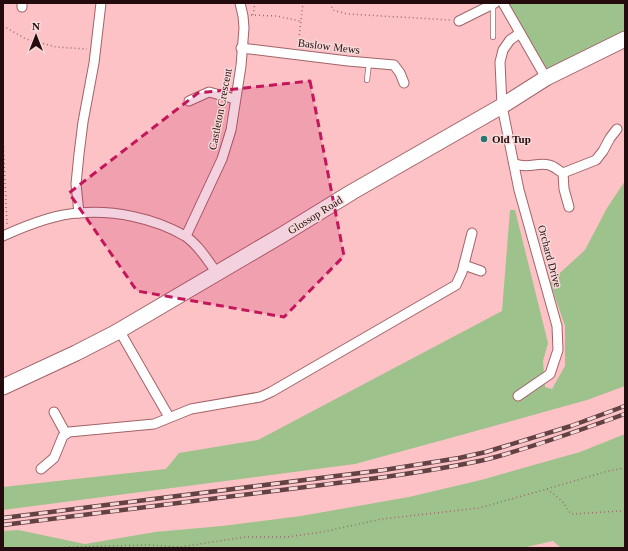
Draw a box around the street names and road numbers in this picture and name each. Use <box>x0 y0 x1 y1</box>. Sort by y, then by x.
street label: Baslow Mews <box>297 36 361 56</box>
street label: Castleton Crescent <box>206 67 234 151</box>
street label: Glossop Road <box>286 193 345 237</box>
street label: Orchard Drive <box>536 224 564 288</box>

